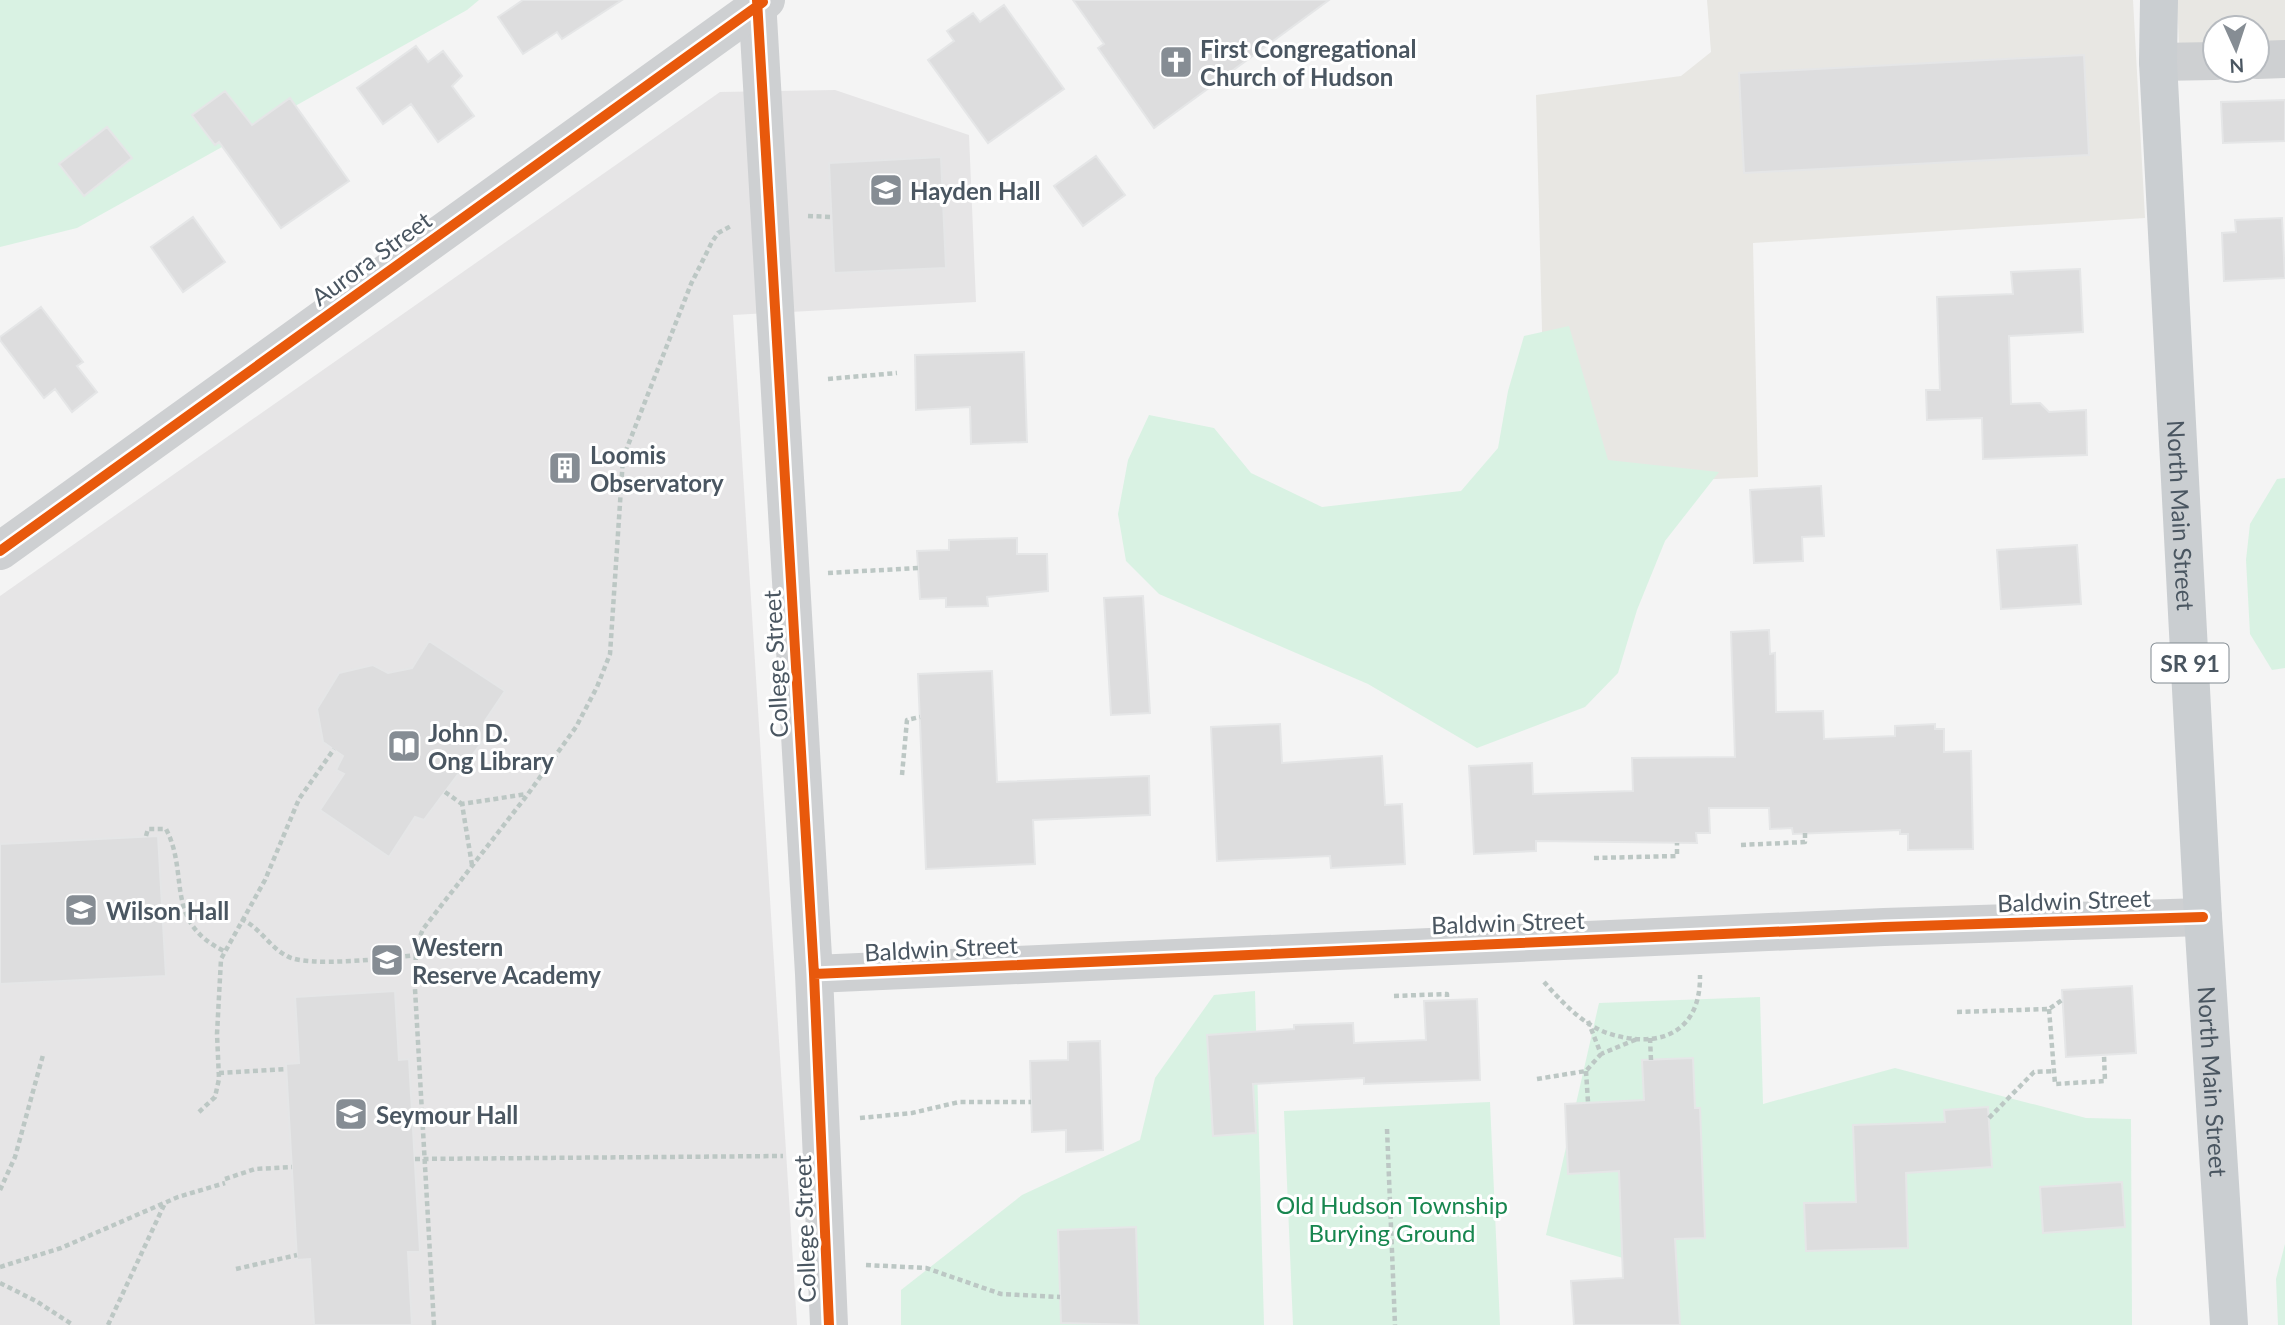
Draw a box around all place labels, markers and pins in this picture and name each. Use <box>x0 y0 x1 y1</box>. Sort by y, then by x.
place label: First Congregational Church of Hudson <box>1200 34 1417 91</box>
church icon: First Congregational Church of Hudson <box>1157 43 1195 81</box>
school or university icon: Hayden Hall <box>867 171 905 209</box>
place label: Hayden Hall <box>910 176 1040 205</box>
place label: Loomis Observatory <box>590 440 724 497</box>
building icon: Loomis Observatory <box>546 449 584 487</box>
place label: John D. Ong Library <box>428 718 554 775</box>
library icon: John D. Ong Library <box>385 727 423 765</box>
school or university icon: Wilson Hall <box>62 891 100 929</box>
place label: Wilson Hall <box>106 896 229 925</box>
place label: Western Reserve Academy <box>412 932 601 989</box>
school or university icon: Western Reserve Academy <box>368 941 406 979</box>
school or university icon: Seymour Hall <box>332 1095 370 1133</box>
place label: Seymour Hall <box>376 1100 518 1129</box>

